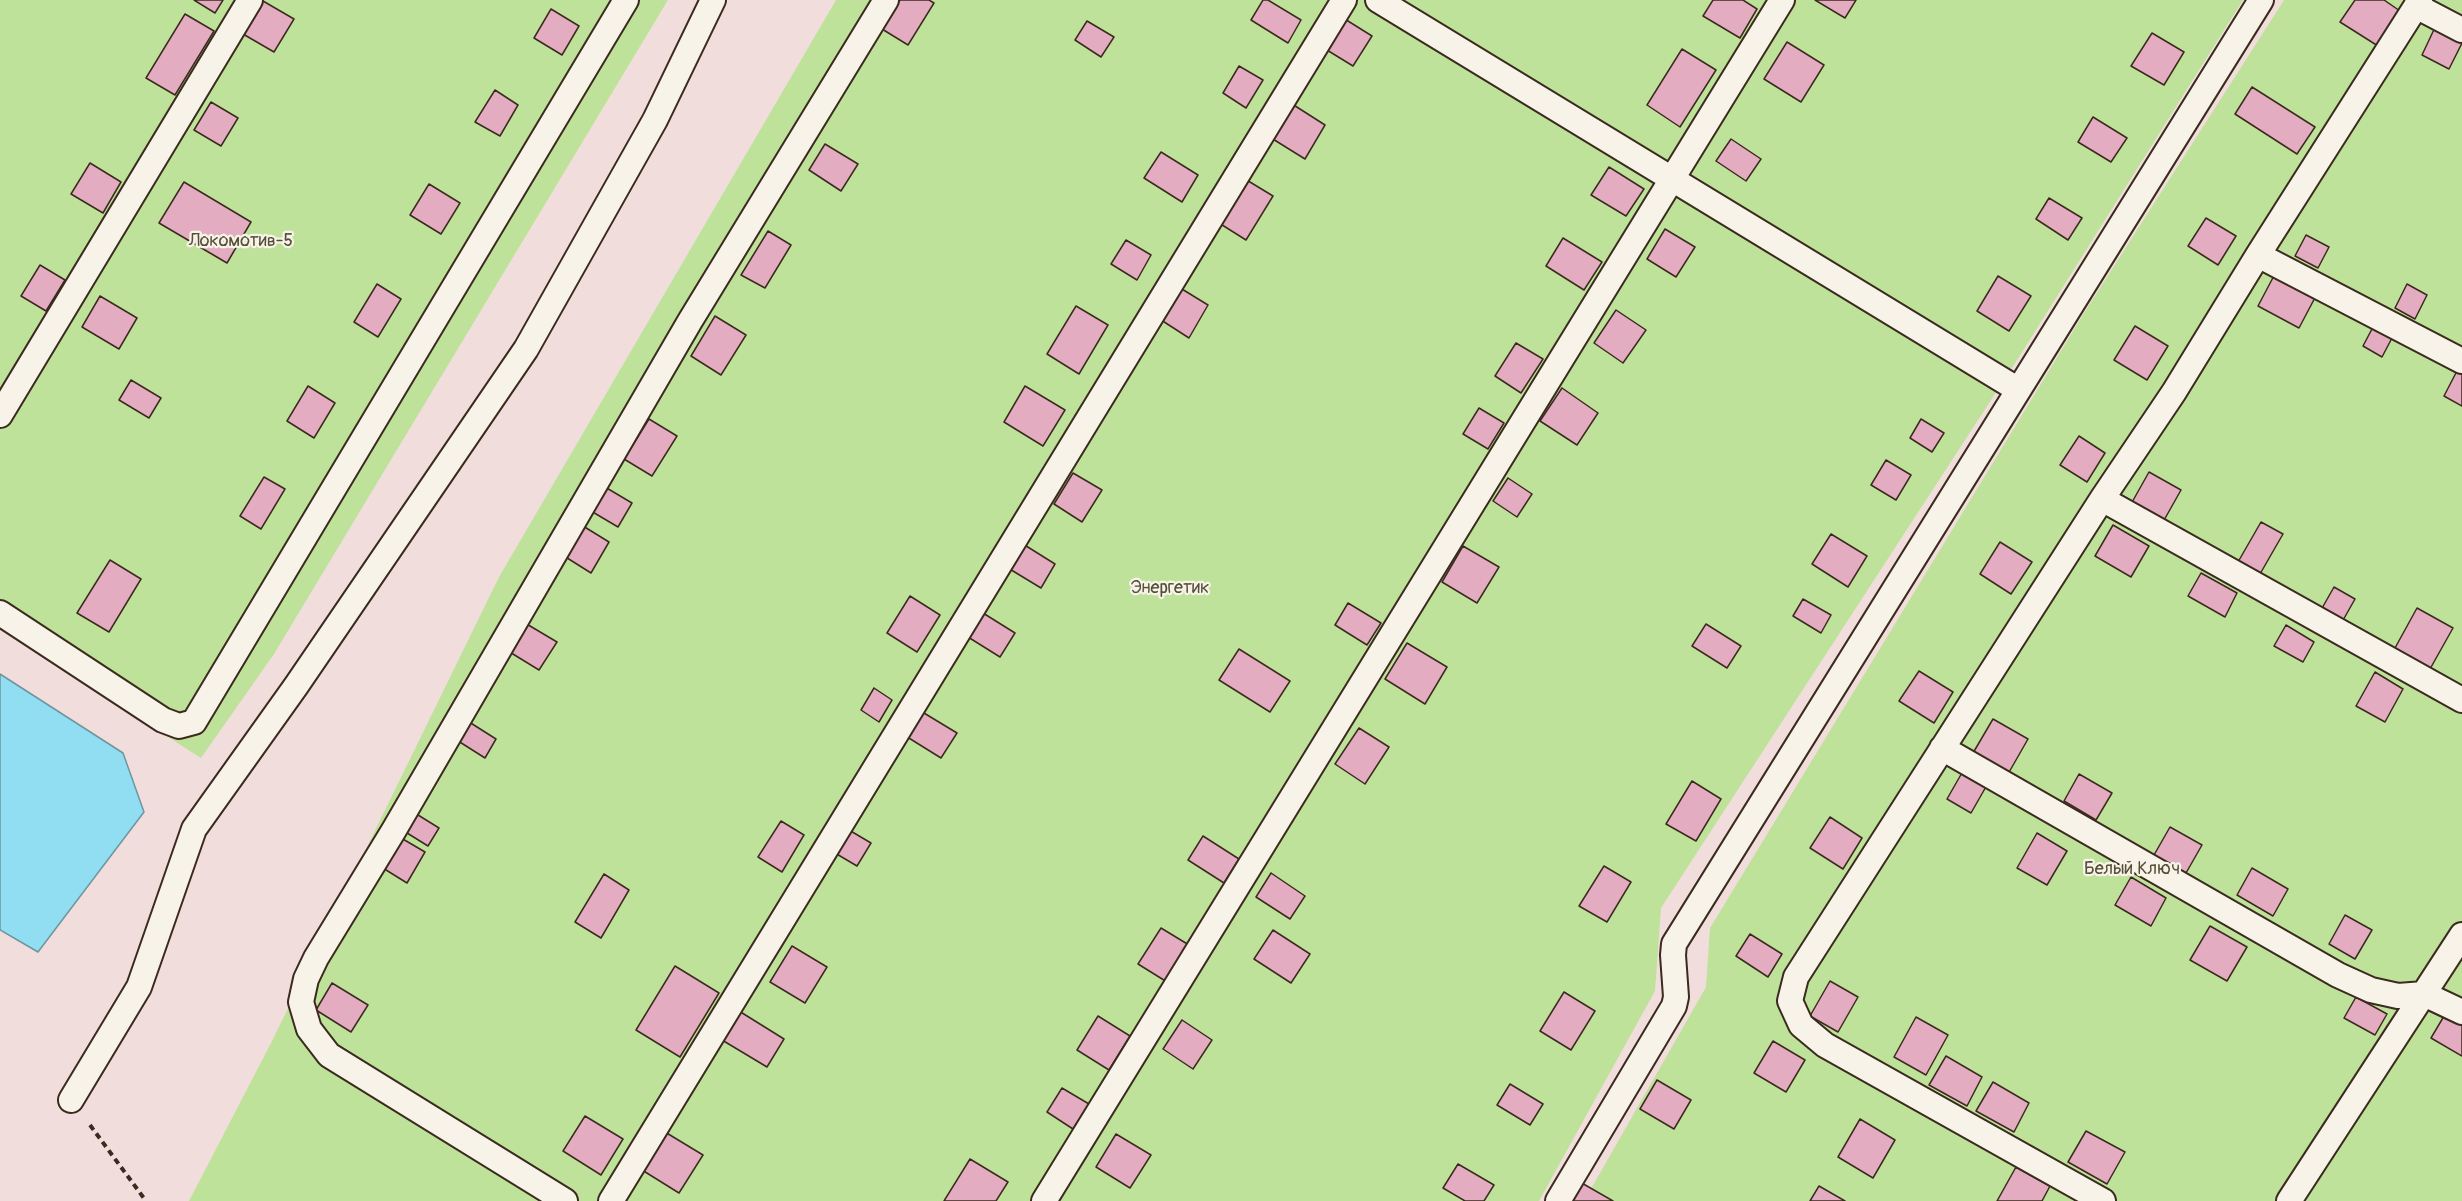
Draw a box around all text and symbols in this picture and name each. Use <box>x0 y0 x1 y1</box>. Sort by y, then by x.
park label: Локомотив-5 <box>189 230 293 252</box>
park label: Энергетик <box>1131 577 1209 599</box>
park label: Белый Ключ <box>2084 858 2180 880</box>

